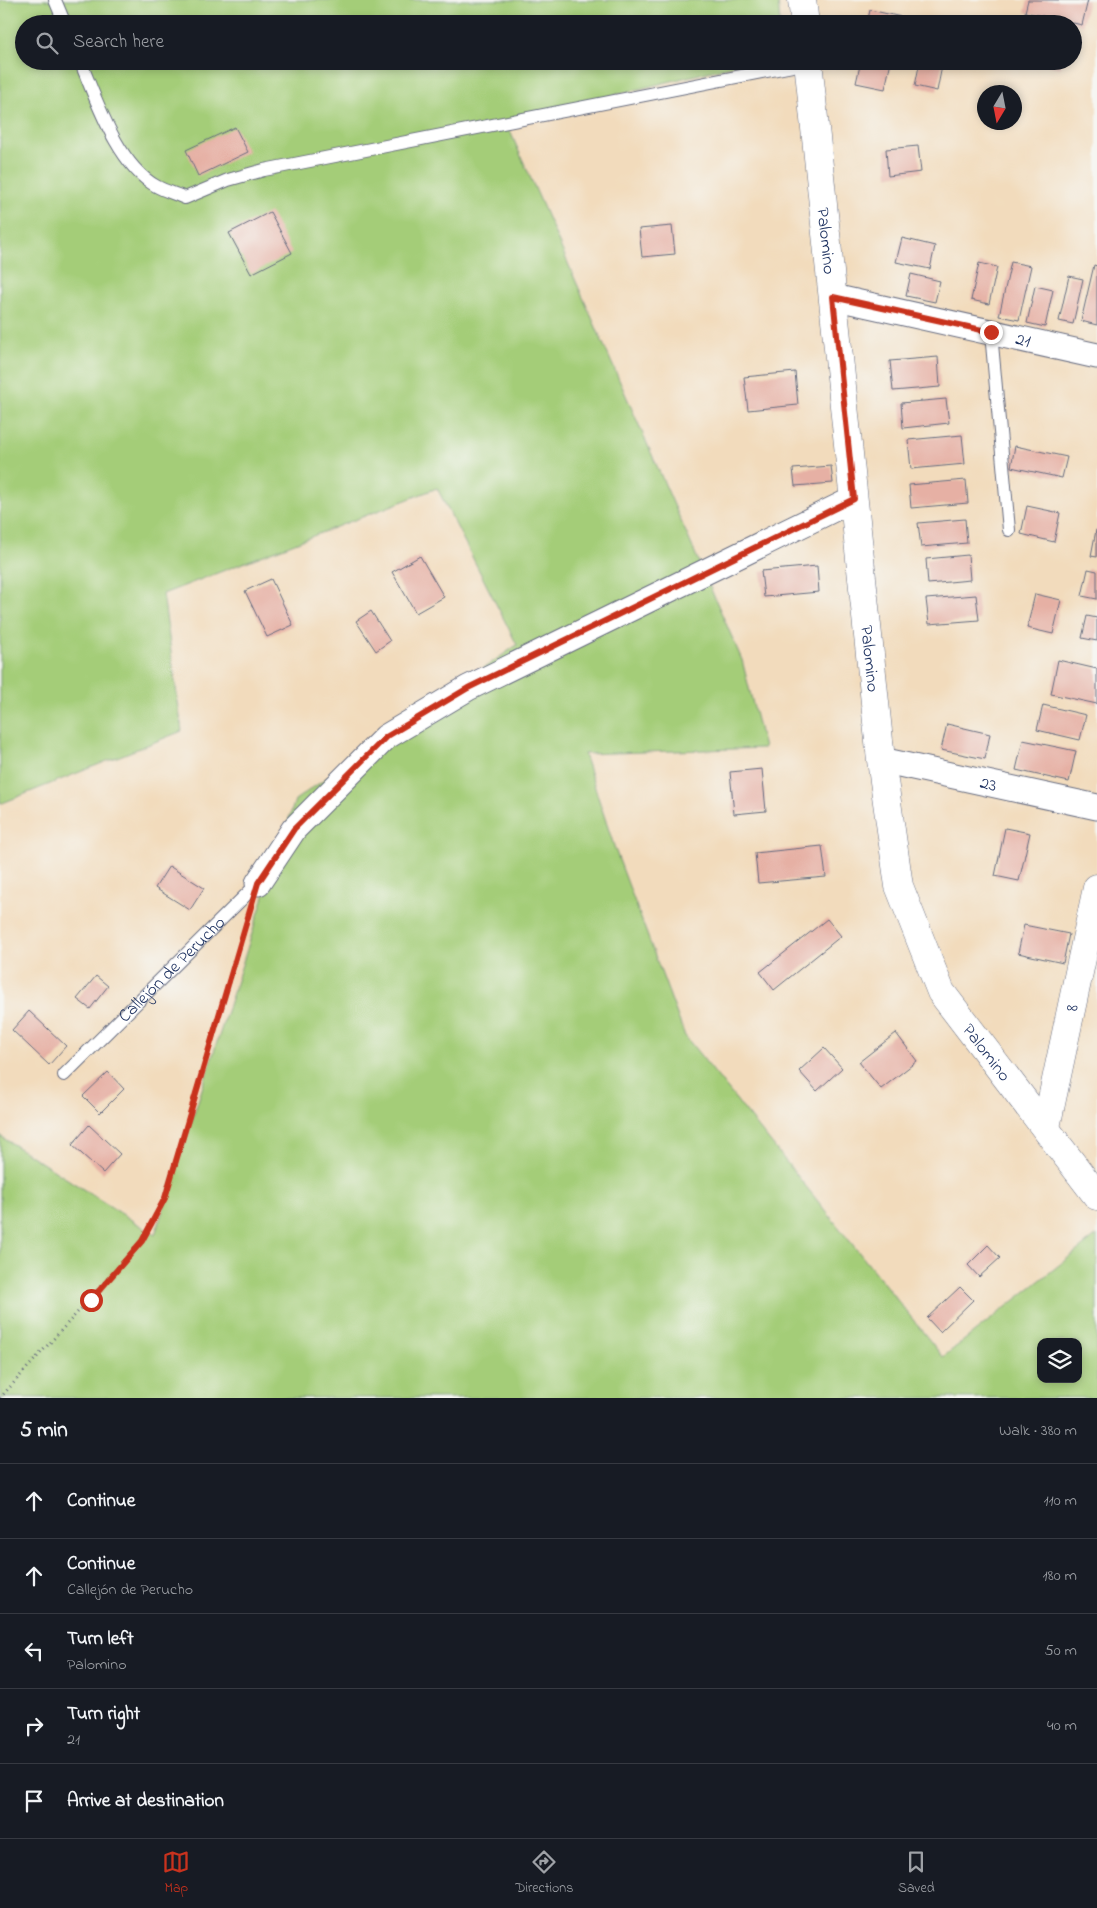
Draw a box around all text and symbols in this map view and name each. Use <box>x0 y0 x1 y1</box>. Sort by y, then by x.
search box <box>15 15 1082 70</box>
icon: search <box>33 29 61 57</box>
text: Search here <box>73 29 164 56</box>
north arrow <box>977 85 1022 130</box>
street label: Palomino <box>808 207 841 276</box>
route end <box>980 321 1003 344</box>
street label: 21 <box>1013 327 1033 356</box>
street label: Palomino <box>852 624 885 694</box>
street label: 23 <box>977 771 999 800</box>
street label: Callejón de Perucho <box>113 911 232 1029</box>
street label: 8 <box>1060 1002 1087 1014</box>
street label: Palomino <box>955 1019 1016 1088</box>
route start <box>80 1289 103 1312</box>
map controls <box>1037 1338 1082 1383</box>
button: layers <box>1037 1338 1082 1383</box>
text: 5 min <box>20 1416 68 1446</box>
text: Walk · 380 m <box>999 1419 1077 1443</box>
icon: ahead <box>20 1487 48 1515</box>
text: Continue <box>67 1488 135 1515</box>
text: 110 m <box>1043 1489 1077 1513</box>
text: Continue <box>67 1551 135 1578</box>
icon: ahead <box>20 1562 48 1590</box>
text: 180 m <box>1043 1564 1077 1588</box>
text: Callejón de Perucho <box>67 1578 193 1602</box>
text: Turn left <box>67 1626 134 1653</box>
icon: left <box>20 1637 48 1665</box>
text: 50 m <box>1045 1639 1077 1663</box>
text: Palomino <box>67 1653 126 1677</box>
text: Turn right <box>67 1701 140 1728</box>
icon: right <box>20 1712 48 1740</box>
text: 40 m <box>1047 1714 1077 1738</box>
text: 21 <box>67 1728 80 1752</box>
icon: arrive <box>20 1787 48 1815</box>
text: Arrive at destination <box>67 1788 224 1815</box>
tab: Map <box>162 1848 190 1899</box>
tab: Directions <box>515 1848 573 1899</box>
tab: Saved <box>898 1848 935 1899</box>

